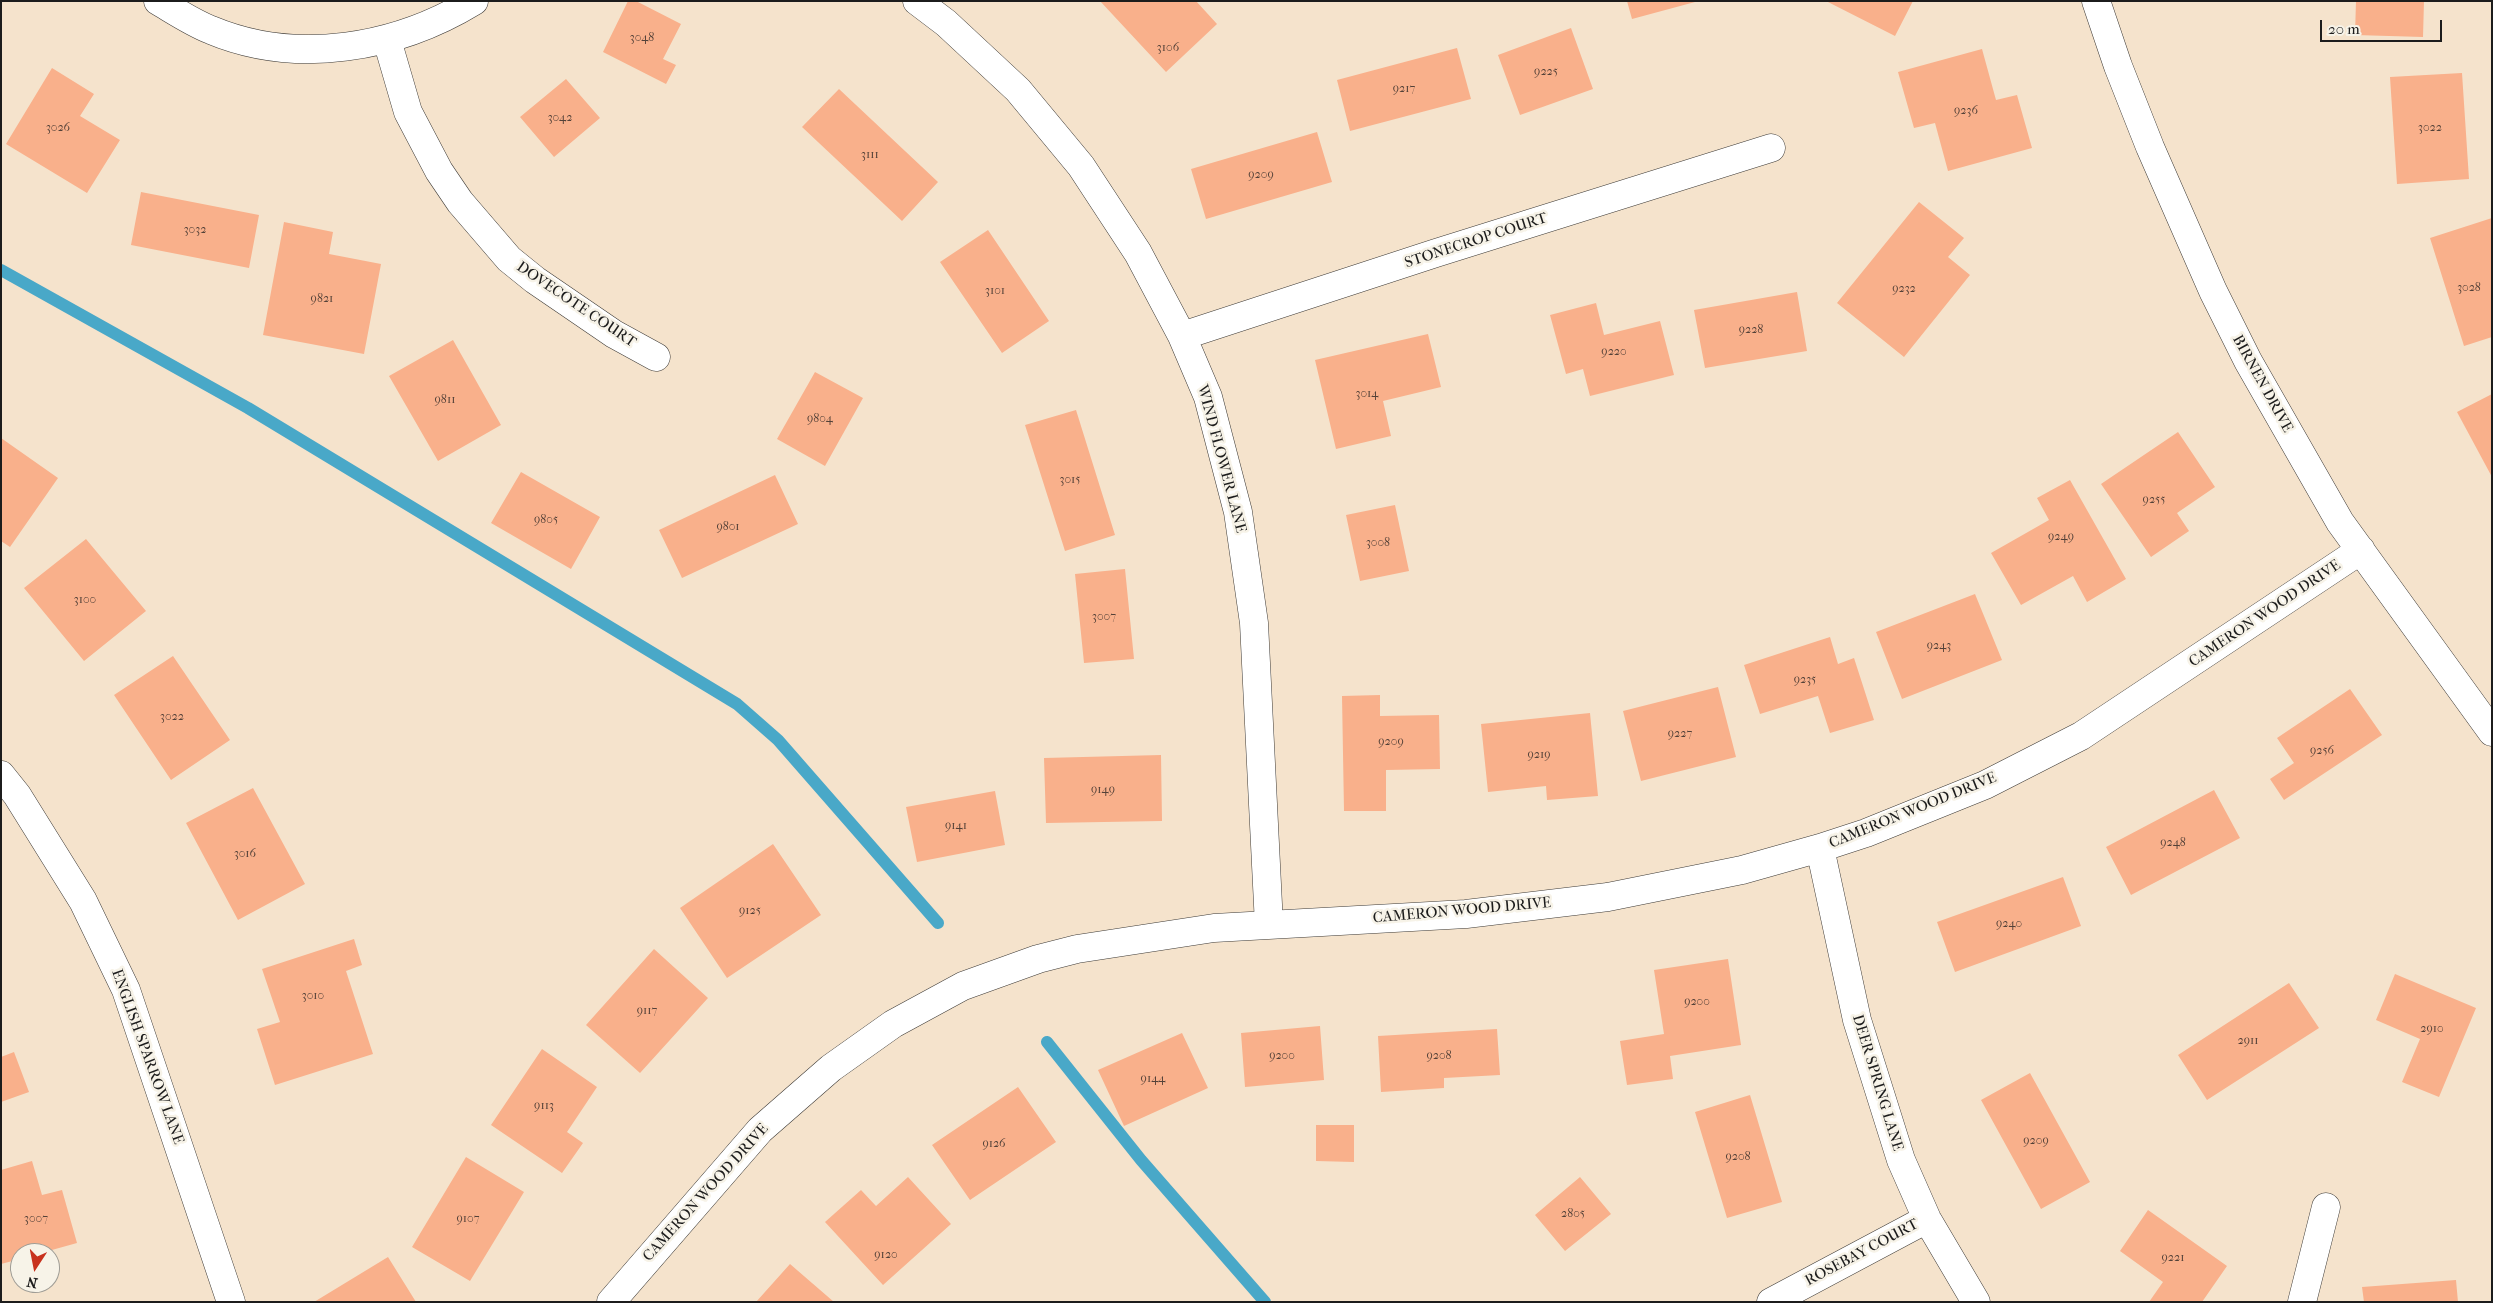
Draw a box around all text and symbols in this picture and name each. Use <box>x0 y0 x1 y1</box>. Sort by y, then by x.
scale bar <box>2323 10 2446 42</box>
text: 20 m <box>2328 20 2360 38</box>
house number: 3048 <box>630 31 654 45</box>
house number: 3106 <box>1157 41 1179 55</box>
house number: 9225 <box>1534 65 1558 79</box>
house number: 9217 <box>1393 82 1415 96</box>
house number: 9236 <box>1954 104 1978 118</box>
house number: 3042 <box>548 111 572 125</box>
house number: 3026 <box>46 121 70 135</box>
house number: 3022 <box>2418 121 2442 135</box>
house number: 3111 <box>861 148 879 162</box>
house number: 9209 <box>1248 168 1274 182</box>
street label: STONECROP COURT <box>1403 209 1549 273</box>
house number: 3032 <box>184 223 206 237</box>
street label: DOVECOTE COURT <box>513 258 639 352</box>
house number: 3028 <box>2457 281 2481 295</box>
house number: 9232 <box>1892 282 1916 296</box>
house number: 3101 <box>985 284 1005 298</box>
house number: 9821 <box>311 292 333 306</box>
house number: 9228 <box>1739 323 1763 337</box>
street label: BIRNEN DRIVE <box>2228 332 2296 436</box>
house number: 9220 <box>1601 345 1627 359</box>
street label: WIND FLOWER LANE <box>1193 383 1249 535</box>
house number: 3014 <box>1356 387 1378 401</box>
house number: 9811 <box>435 393 455 407</box>
house number: 9804 <box>807 412 833 426</box>
house number: 3015 <box>1060 473 1080 487</box>
house number: 9255 <box>2143 493 2165 507</box>
house number: 9805 <box>534 513 558 527</box>
house number: 9801 <box>716 520 740 534</box>
house number: 9249 <box>2048 530 2074 544</box>
house number: 3008 <box>1366 536 1390 550</box>
street label: CAMERON WOOD DRIVE <box>2186 557 2344 671</box>
house number: 3100 <box>74 593 96 607</box>
house number: 3007 <box>1092 610 1116 624</box>
house number: 9243 <box>1927 639 1951 653</box>
house number: 9235 <box>1794 673 1816 687</box>
house number: 3022 <box>160 710 184 724</box>
house number: 9227 <box>1668 727 1692 741</box>
house number: 9209 <box>1378 735 1404 749</box>
house number: 9256 <box>2310 744 2334 758</box>
house number: 9219 <box>1527 748 1551 762</box>
street label: CAMERON WOOD DRIVE <box>1827 769 1999 853</box>
house number: 9149 <box>1091 783 1115 797</box>
house number: 9141 <box>945 819 967 833</box>
house number: 9248 <box>2160 836 2186 850</box>
house number: 3016 <box>234 847 256 861</box>
street label: CAMERON WOOD DRIVE <box>1372 894 1552 928</box>
house number: 9125 <box>739 904 761 918</box>
house number: 9240 <box>1996 917 2022 931</box>
street label: ENGLISH SPARROW LANE <box>107 967 187 1147</box>
house number: 3010 <box>302 989 324 1003</box>
house number: 9200 <box>1684 995 1710 1009</box>
house number: 9117 <box>637 1004 657 1018</box>
street label: DEER SPRING LANE <box>1848 1013 1906 1153</box>
house number: 2910 <box>2420 1022 2444 1036</box>
house number: 2911 <box>2237 1034 2259 1048</box>
house number: 9200 <box>1269 1049 1295 1063</box>
house number: 9208 <box>1426 1049 1452 1063</box>
house number: 9144 <box>1141 1072 1165 1086</box>
house number: 9113 <box>534 1099 554 1113</box>
street label: CAMERON WOOD DRIVE <box>639 1120 773 1266</box>
house number: 9209 <box>2023 1134 2049 1148</box>
house number: 9126 <box>982 1137 1006 1151</box>
house number: 9208 <box>1725 1150 1751 1164</box>
house number: 2805 <box>1561 1207 1585 1221</box>
house number: 3007 <box>24 1212 48 1226</box>
house number: 9107 <box>457 1212 479 1226</box>
street label: ROSEBAY COURT <box>1802 1216 1922 1290</box>
north arrow <box>10 1243 60 1293</box>
house number: 9120 <box>874 1248 898 1262</box>
house number: 9221 <box>2162 1251 2184 1265</box>
text: N <box>25 1273 39 1292</box>

